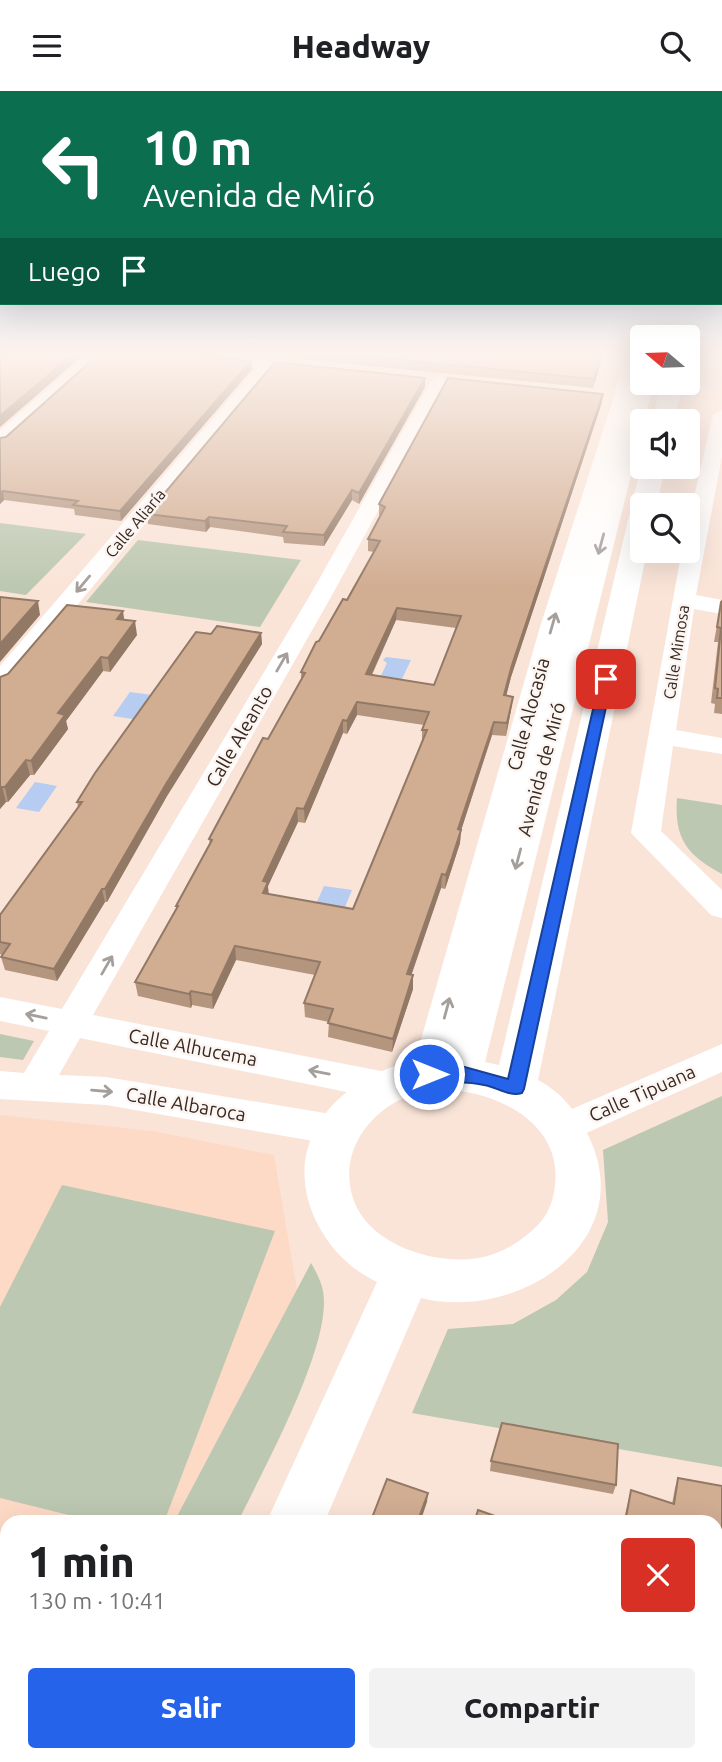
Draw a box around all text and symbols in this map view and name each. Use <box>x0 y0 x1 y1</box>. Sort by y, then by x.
icon: menu <box>28 27 66 65</box>
icon: search <box>656 27 694 65</box>
text: Headway <box>292 28 430 64</box>
icon: left <box>28 119 119 210</box>
text: 10 m <box>143 119 252 174</box>
text: Avenida de Miró <box>143 177 375 213</box>
icon: arrive <box>115 252 153 290</box>
text: Luego <box>28 257 101 286</box>
north arrow <box>630 325 700 395</box>
map controls <box>630 325 700 563</box>
button: sound <box>630 409 700 479</box>
street label: Calle Aliaría <box>101 485 169 561</box>
button: search <box>630 493 700 563</box>
one-way arrow <box>593 533 606 555</box>
one-way arrow <box>75 574 91 592</box>
street label: Calle Mimosa <box>660 604 692 700</box>
one-way arrow <box>548 613 561 635</box>
pin <box>576 649 636 709</box>
one-way arrow <box>275 652 289 672</box>
street label: Calle Alocasia <box>502 655 554 773</box>
icon: arrive <box>587 660 625 698</box>
street label: Calle Aleanto <box>201 681 277 791</box>
street label: Avenida de Miró <box>513 700 569 838</box>
one-way arrow <box>510 848 523 870</box>
one-way arrow <box>100 955 114 975</box>
one-way arrow <box>441 997 454 1020</box>
one-way arrow <box>25 1009 48 1023</box>
street label: Calle Alhucema <box>127 1024 259 1070</box>
position arrow <box>392 1037 466 1111</box>
street label: Calle Tipuana <box>585 1060 699 1126</box>
one-way arrow <box>308 1065 331 1079</box>
street label: Calle Albaroca <box>124 1083 248 1125</box>
one-way arrow <box>90 1085 112 1098</box>
text: 1 min <box>28 1538 135 1585</box>
button: close <box>621 1538 695 1612</box>
text: 130 m · 10:41 <box>28 1588 166 1613</box>
button: Salir <box>28 1668 355 1748</box>
button: Compartir <box>369 1668 695 1748</box>

